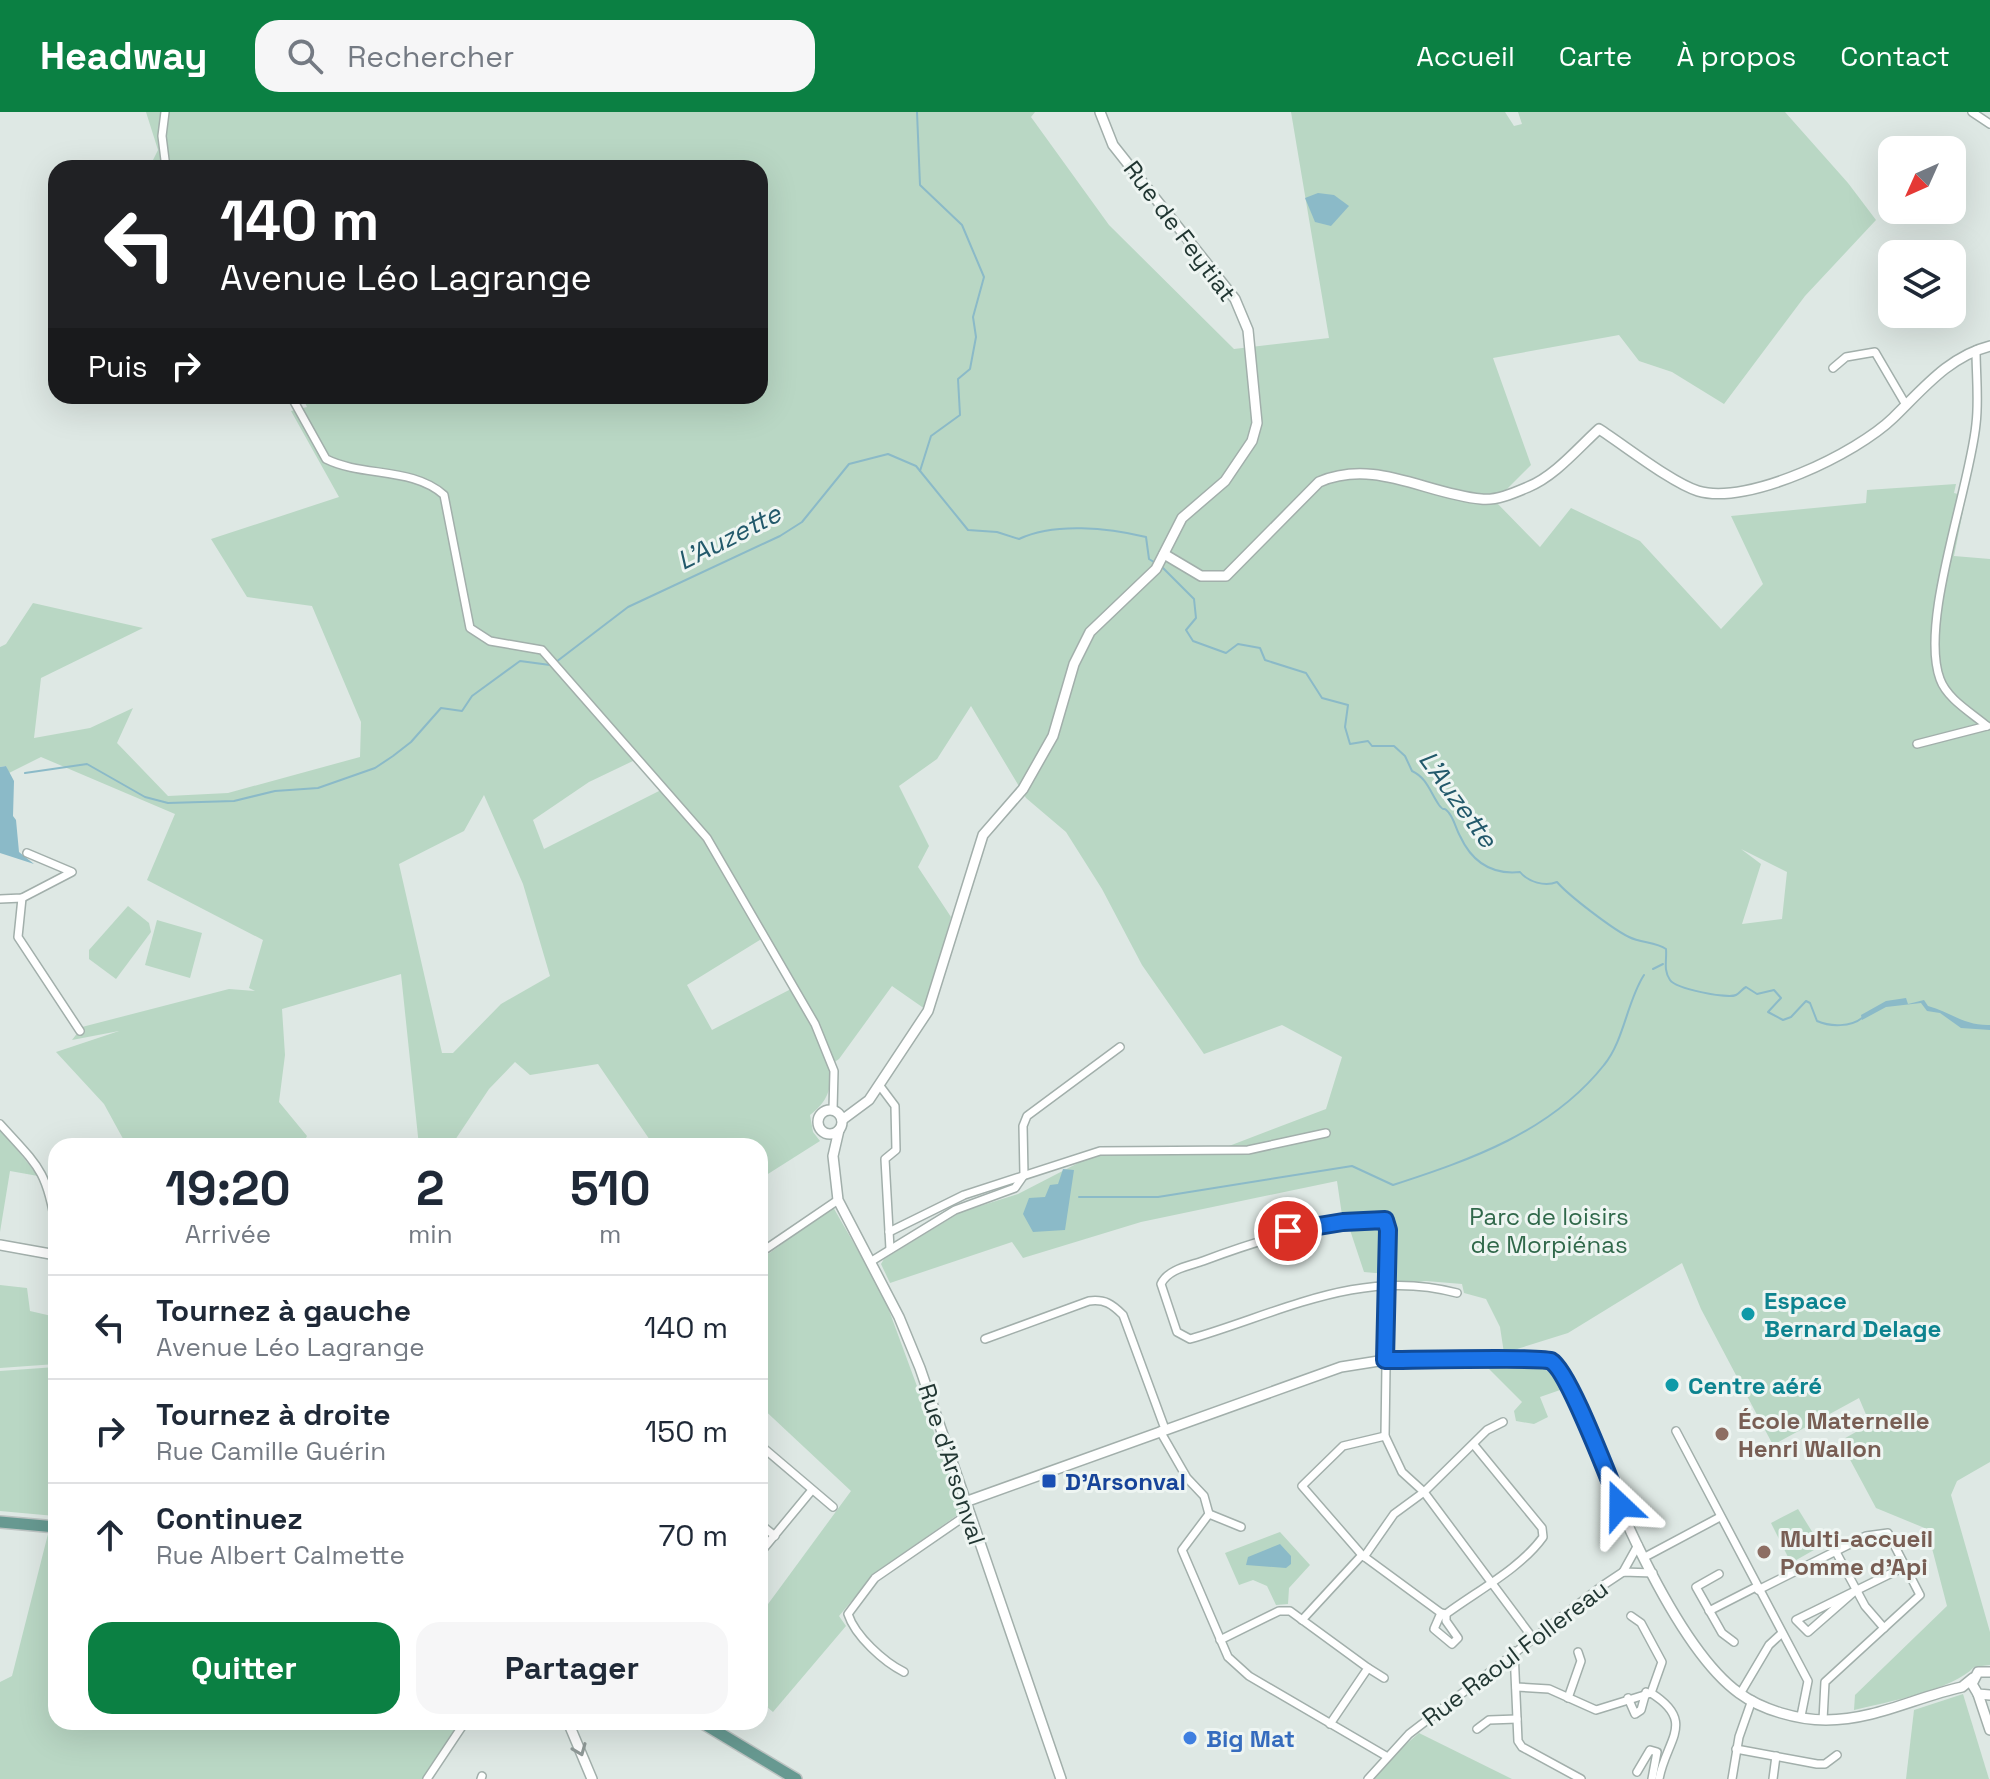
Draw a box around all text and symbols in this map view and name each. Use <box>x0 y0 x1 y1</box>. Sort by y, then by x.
search box <box>255 20 815 92</box>
text: Headway <box>40 32 207 80</box>
icon: search <box>283 34 327 78</box>
text: Rechercher <box>347 37 514 76</box>
text: Accueil <box>1416 38 1515 74</box>
text: Carte <box>1559 38 1632 74</box>
text: À propos <box>1676 38 1796 74</box>
text: Contact <box>1840 38 1950 74</box>
north arrow <box>1878 136 1966 224</box>
map controls <box>1878 136 1966 328</box>
street label: Rue de Feytiat <box>1117 154 1243 308</box>
text: 140 m <box>220 185 379 256</box>
icon: left <box>88 192 192 296</box>
button: layers <box>1878 240 1966 328</box>
text: Avenue Léo Lagrange <box>220 255 592 301</box>
icon: right <box>164 344 208 388</box>
text: Puis <box>88 347 148 386</box>
water label: L'Auzette <box>671 496 788 578</box>
water label: L'Auzette <box>1411 744 1506 856</box>
text: 19:20 <box>165 1158 291 1219</box>
text: 2 <box>416 1158 445 1219</box>
text: 510 <box>570 1158 651 1219</box>
pin <box>1254 1197 1322 1265</box>
park label: Parc de loisirs de Morpiénas <box>1469 1201 1629 1260</box>
icon: arrive <box>1266 1209 1310 1253</box>
text: Arrivée <box>185 1217 271 1251</box>
text: min <box>408 1217 453 1251</box>
text: m <box>599 1217 621 1251</box>
place label: Espace Bernard Delage <box>1764 1285 1941 1344</box>
text: Tournez à gauche <box>156 1291 411 1330</box>
icon: left <box>88 1305 132 1349</box>
marker: Espace Bernard Delage <box>1739 1305 1757 1323</box>
text: 140 m <box>644 1308 728 1347</box>
text: Avenue Léo Lagrange <box>156 1330 425 1364</box>
place label: Centre aéré <box>1688 1370 1822 1401</box>
marker: Centre aéré <box>1663 1376 1681 1394</box>
street label: Rue d'Arsonval <box>911 1380 993 1548</box>
text: Tournez à droite <box>156 1395 390 1434</box>
place label: École Maternelle Henri Wallon <box>1738 1405 1930 1464</box>
icon: right <box>88 1409 132 1453</box>
text: 150 m <box>645 1412 728 1451</box>
marker: École Maternelle Henri Wallon <box>1713 1425 1731 1443</box>
text: Rue Camille Guérin <box>156 1434 386 1468</box>
position arrow <box>1578 1463 1662 1547</box>
place label: D'Arsonval <box>1065 1466 1186 1497</box>
marker: D'Arsonval <box>1040 1472 1058 1490</box>
text: Continuez <box>156 1499 303 1538</box>
icon: ahead <box>88 1513 132 1557</box>
text: 70 m <box>659 1516 728 1555</box>
place label: Multi-accueil Pomme d’Api <box>1780 1523 1933 1582</box>
text: Rue Albert Calmette <box>156 1538 405 1572</box>
marker: Multi-accueil Pomme d’Api <box>1755 1543 1773 1561</box>
street label: Rue Raoul Follereau <box>1416 1573 1614 1733</box>
button: Quitter <box>88 1622 400 1714</box>
button: Partager <box>416 1622 728 1714</box>
place label: Big Mat <box>1206 1723 1295 1754</box>
marker: Big Mat <box>1181 1729 1199 1747</box>
one-way arrow <box>570 1743 587 1757</box>

